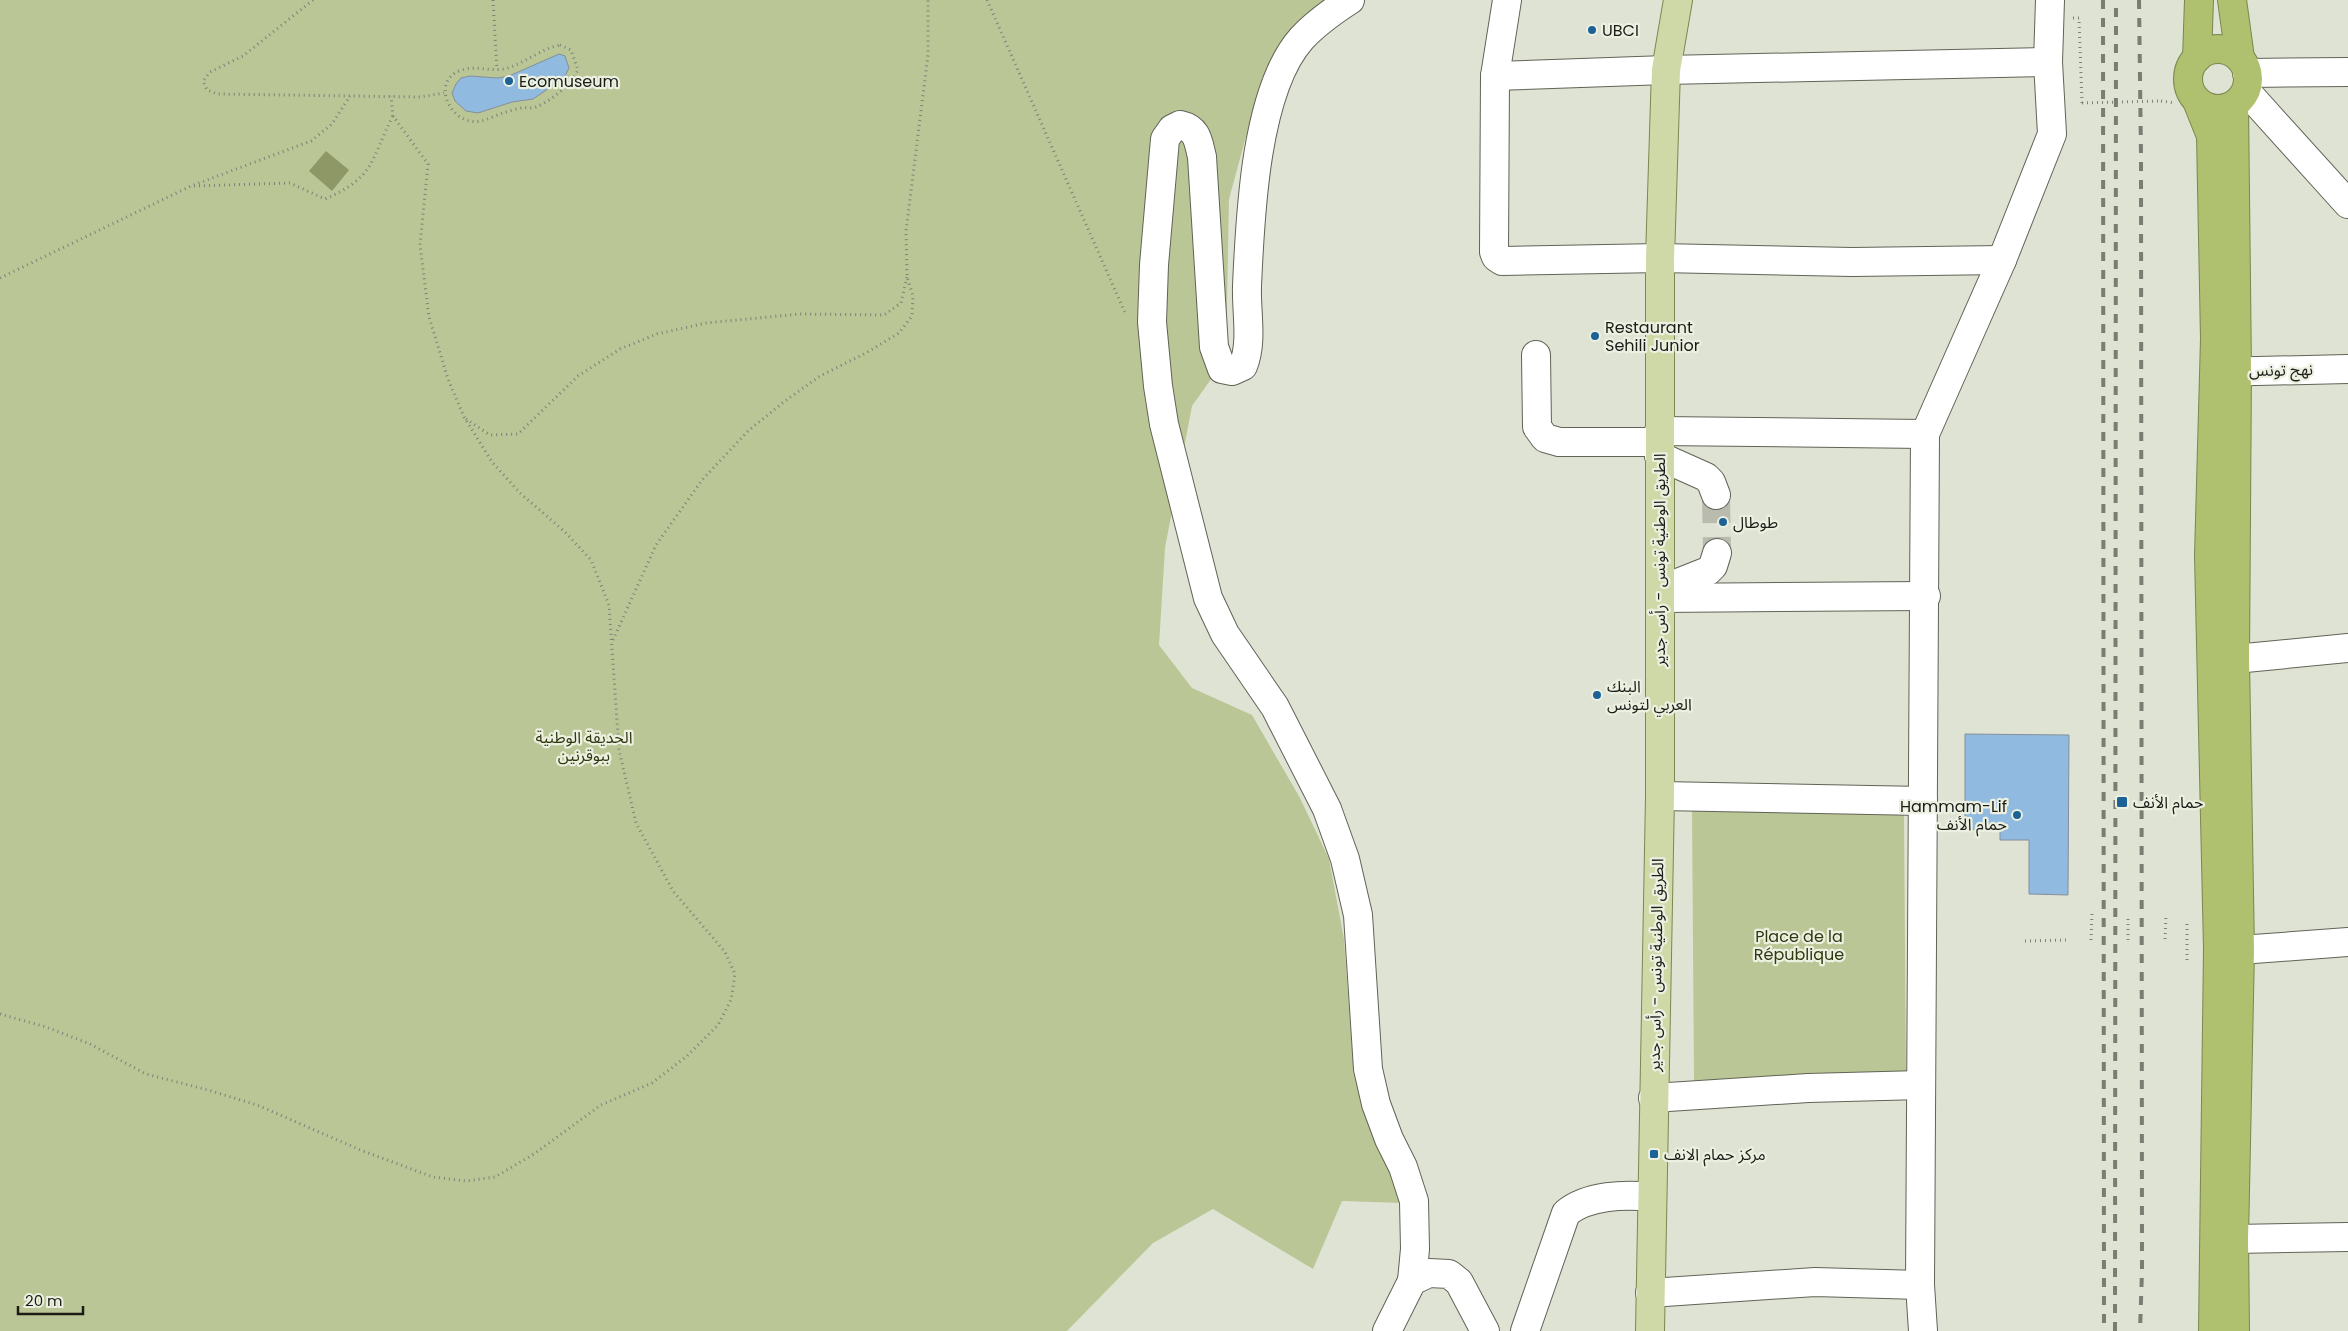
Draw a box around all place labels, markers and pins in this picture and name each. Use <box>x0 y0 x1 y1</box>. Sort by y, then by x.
place label: UBCI <box>1602 19 1639 42</box>
marker: UBCI <box>1586 24 1598 36</box>
place label: Ecomuseum <box>519 70 619 93</box>
marker: Ecomuseum <box>503 75 515 87</box>
place label: Restaurant Sehili Junior <box>1605 316 1700 357</box>
marker: Restaurant Sehili Junior <box>1589 330 1601 342</box>
place label: طوطال <box>1733 511 1778 534</box>
marker: طوطال <box>1717 516 1729 528</box>
place label: البنك العربي لتونس <box>1607 675 1692 716</box>
marker: البنك العربي لتونس <box>1591 689 1603 701</box>
place label: حمام الأنف <box>2133 791 2203 815</box>
place label: Hammam-Lif حمام الأنف <box>1900 795 2007 837</box>
marker: حمام الأنف <box>2115 795 2129 809</box>
marker: Hammam-Lif حمام الأنف <box>2011 809 2023 821</box>
place label: مركز حمام الانف <box>1664 1143 1766 1167</box>
marker: مركز حمام الانف <box>1648 1148 1660 1160</box>

